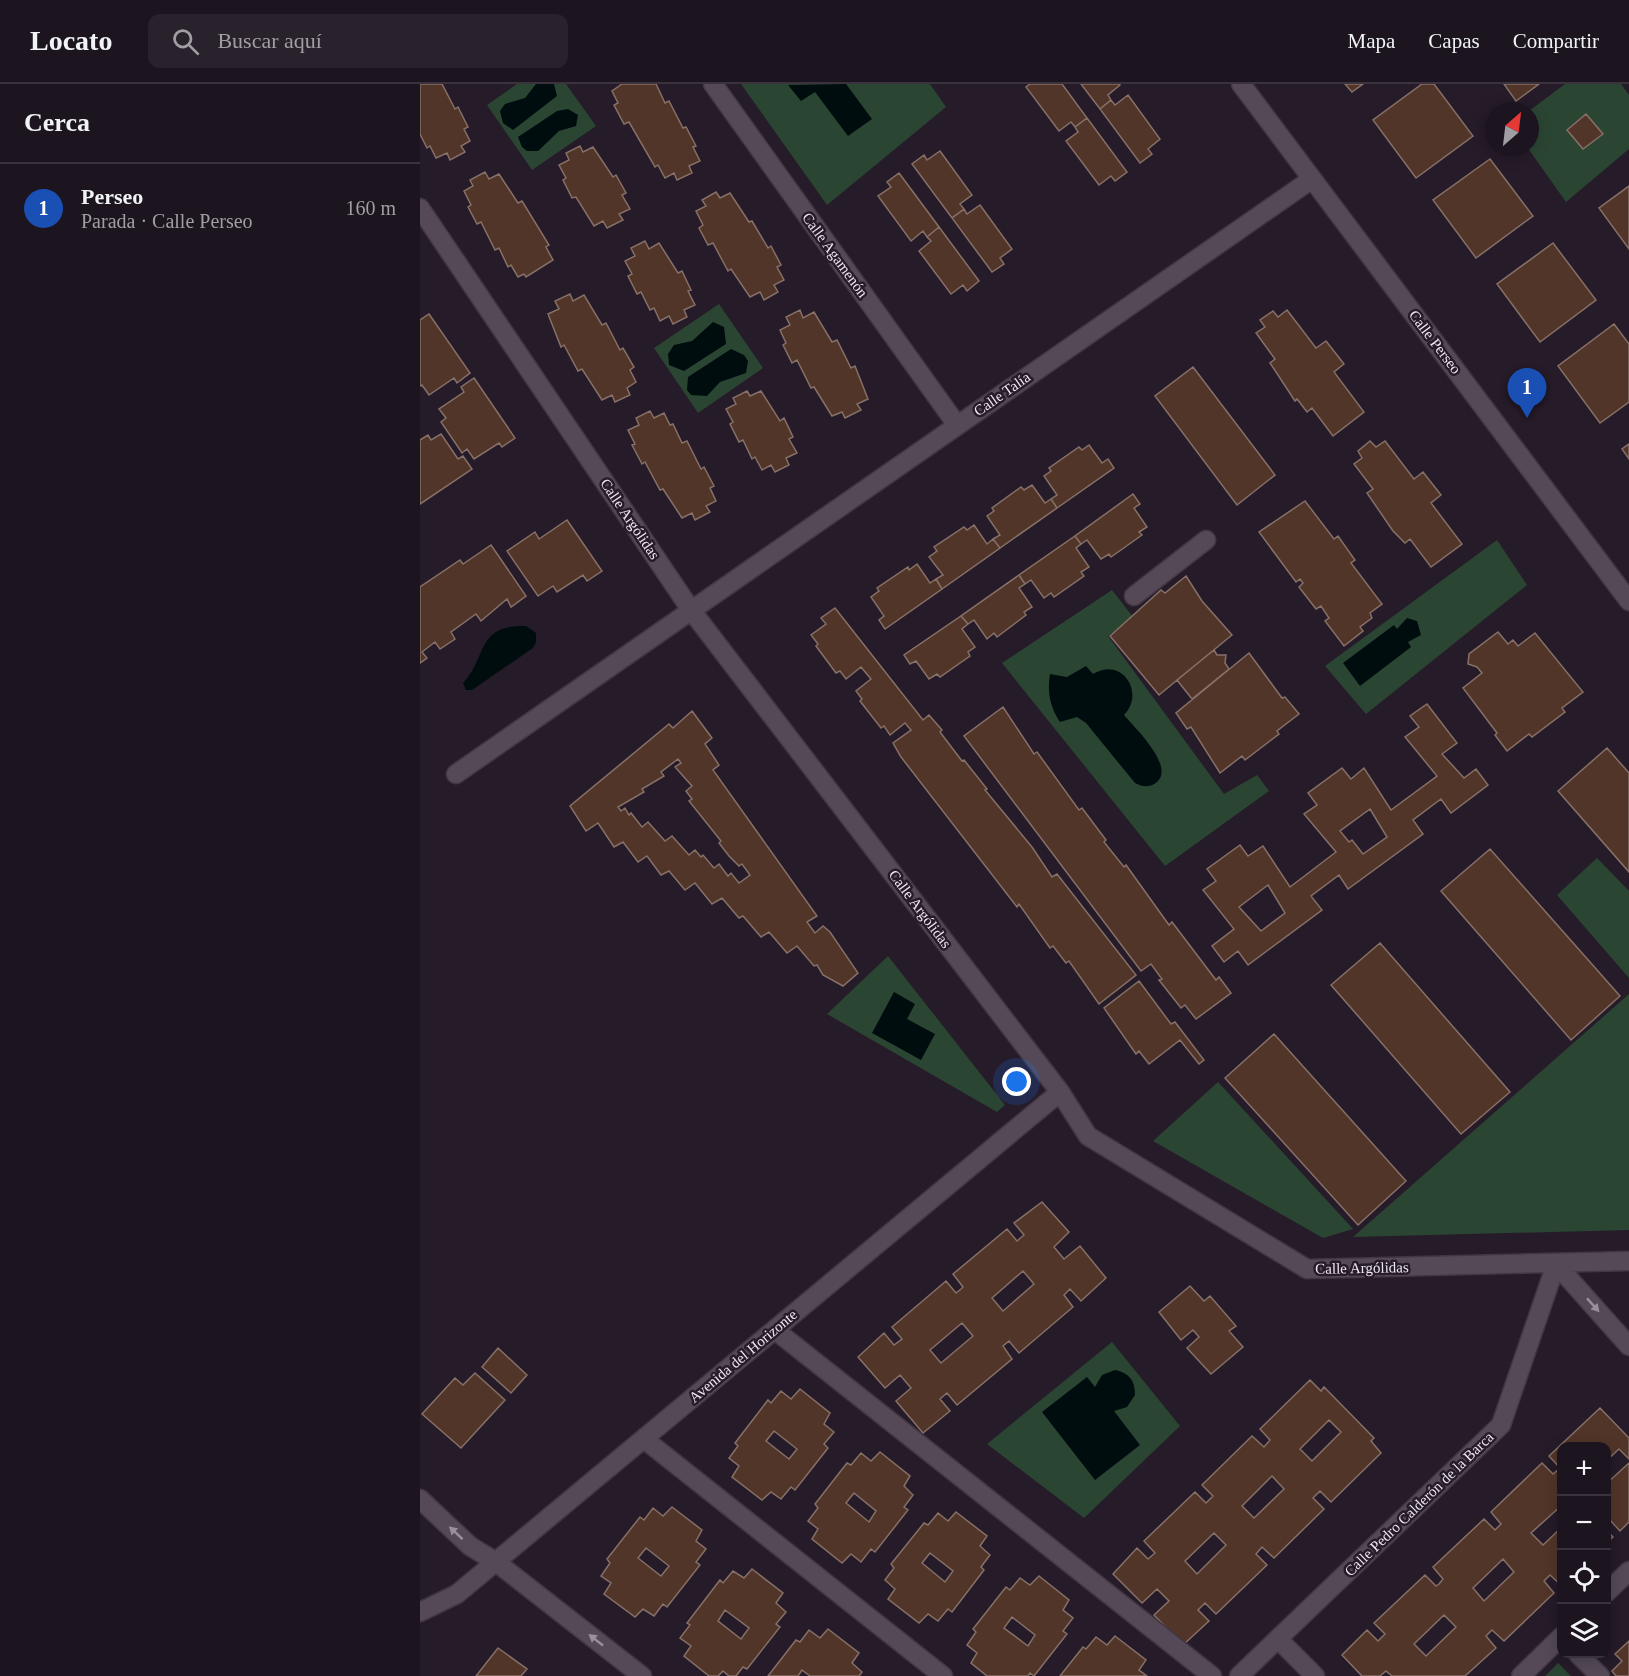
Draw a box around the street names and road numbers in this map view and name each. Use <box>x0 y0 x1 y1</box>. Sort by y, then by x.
street label: Calle Agamenón <box>799 210 871 301</box>
street label: Calle Perseo <box>1406 307 1464 377</box>
street label: Calle Talía <box>971 369 1033 419</box>
street label: Calle Argólidas <box>597 476 663 562</box>
street label: Calle Argólidas <box>885 867 955 951</box>
street label: Calle Argólidas <box>1315 1259 1409 1277</box>
street label: Avenida del Horizonte <box>686 1306 800 1406</box>
street label: Calle Pedro Calderón de la Barca <box>1341 1428 1497 1579</box>

